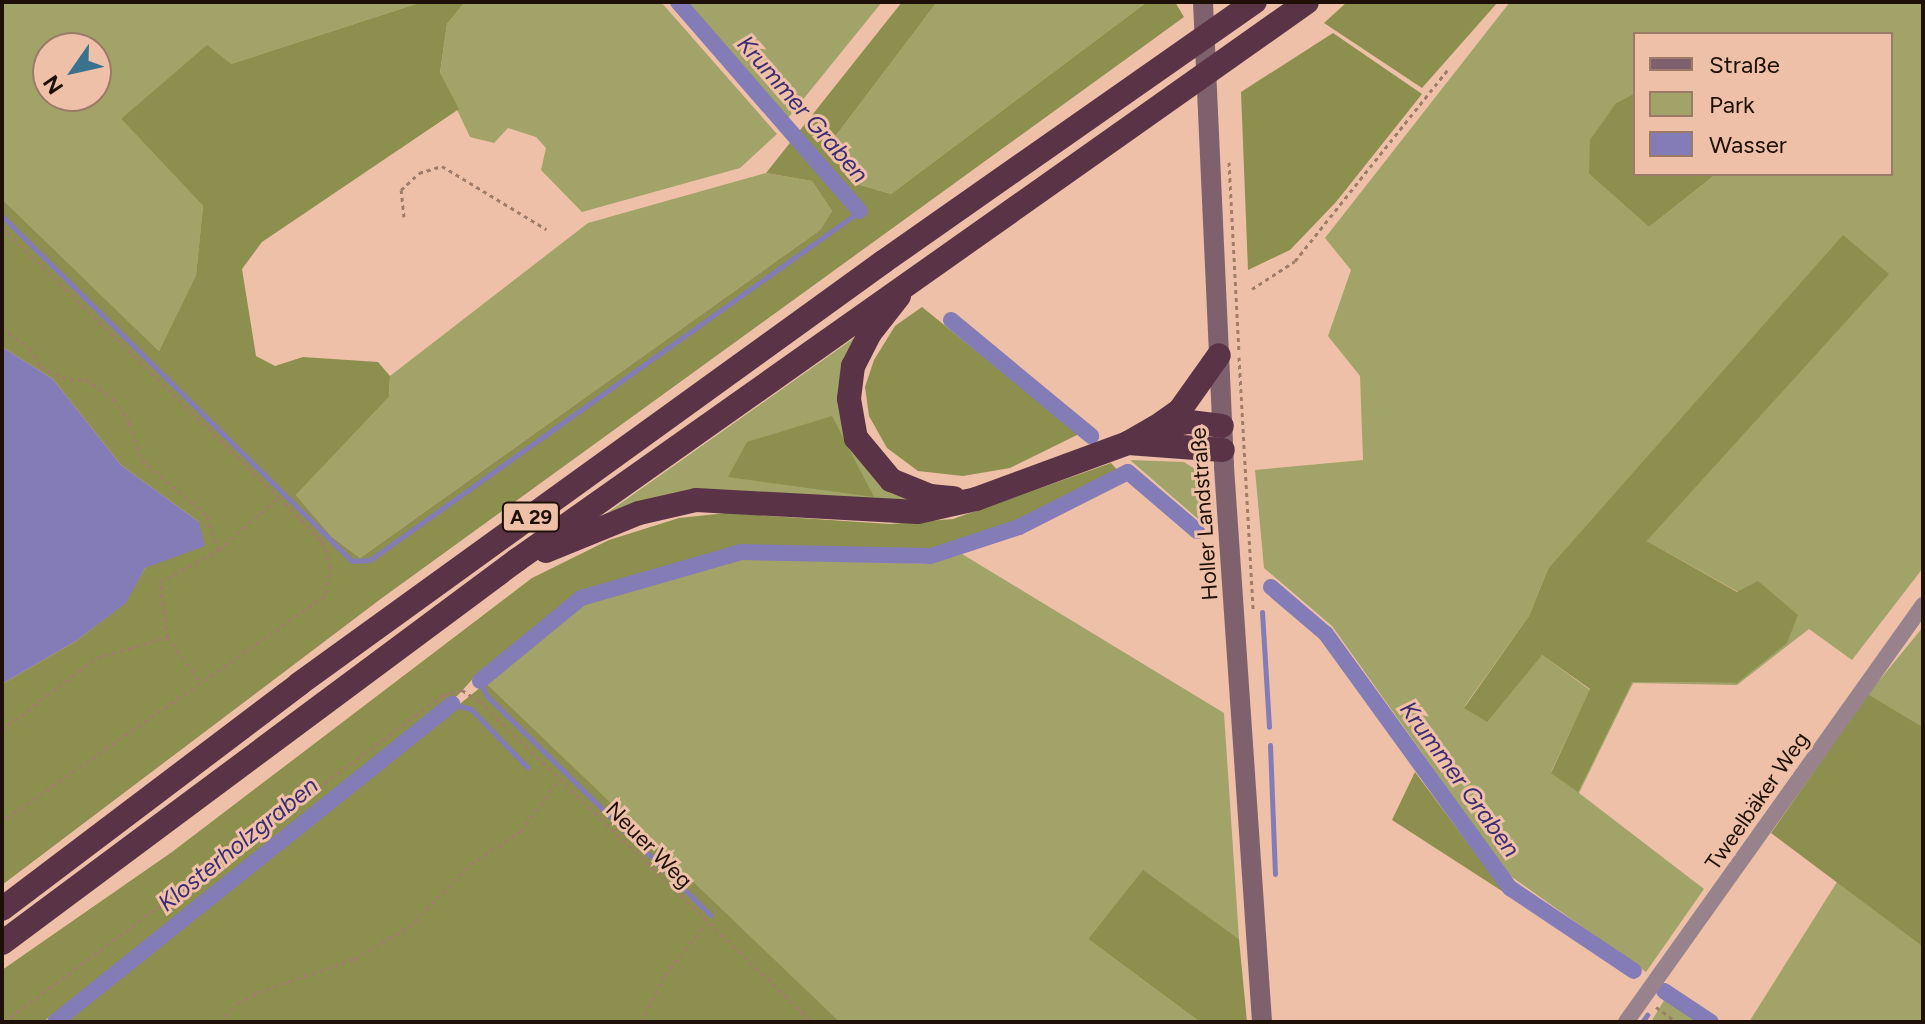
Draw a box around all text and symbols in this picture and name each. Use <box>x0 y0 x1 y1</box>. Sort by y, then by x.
water label: Krummer Graben <box>731 30 875 188</box>
north arrow <box>32 32 112 112</box>
legend <box>1633 32 1893 176</box>
text: Straße <box>1709 50 1780 79</box>
text: N <box>37 70 69 99</box>
text: Park <box>1709 90 1755 119</box>
text: Wasser <box>1709 130 1787 159</box>
street label: Holler Landstraße <box>1185 427 1223 601</box>
road number: A 29 <box>501 501 561 533</box>
water label: Krummer Graben <box>1394 696 1526 862</box>
street label: Tweelbäker Weg <box>1700 727 1814 875</box>
water label: Klosterholzgraben <box>152 771 324 917</box>
street label: Neuer Weg <box>600 796 698 894</box>

